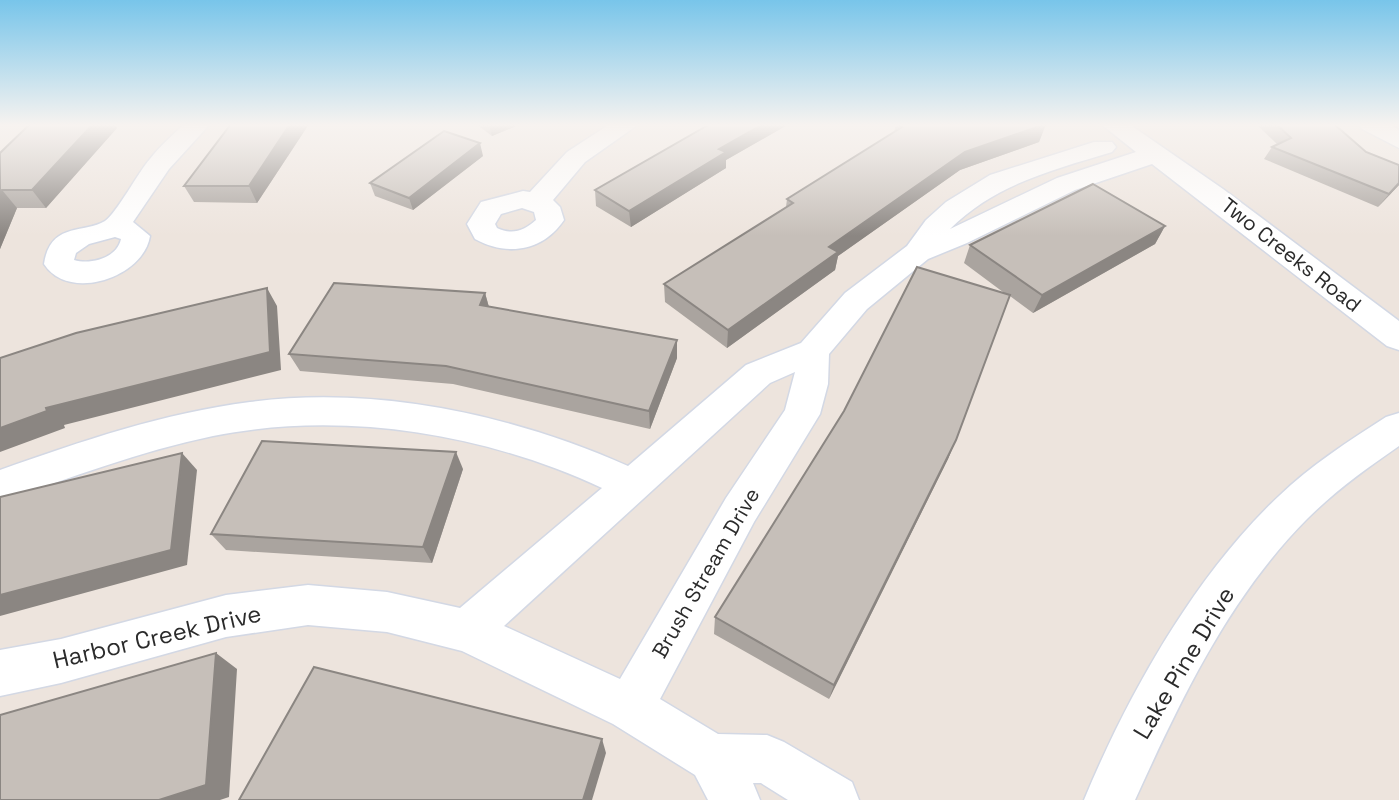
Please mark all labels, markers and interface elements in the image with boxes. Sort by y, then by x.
street label: Two Creeks Road [1216,191,1367,318]
street label: Brush Stream Drive [646,483,765,663]
street label: Lake Pine Drive [1126,581,1241,745]
street label: Harbor Creek Drive [50,597,264,676]

